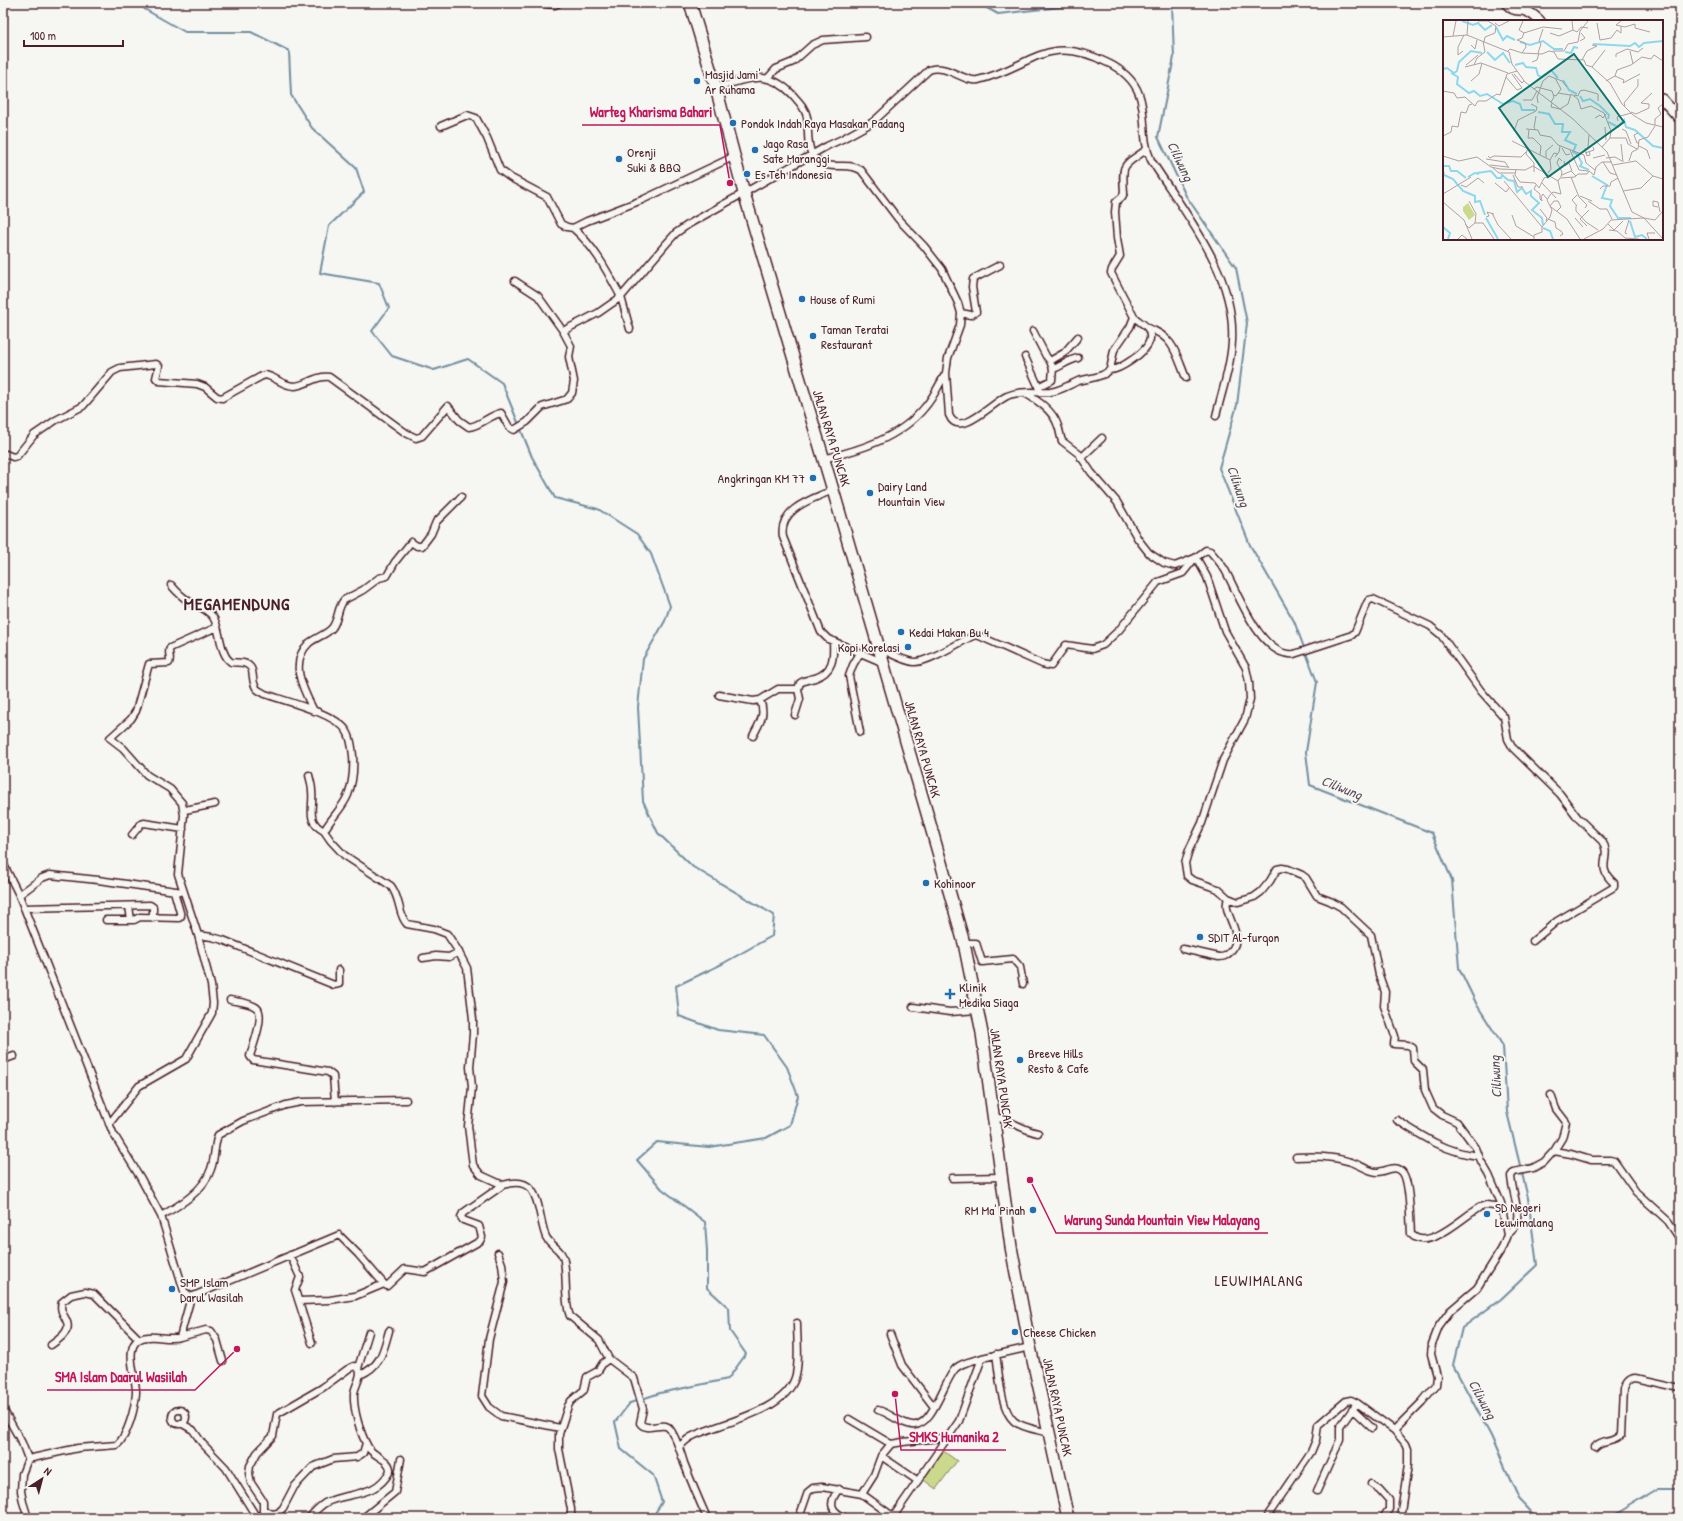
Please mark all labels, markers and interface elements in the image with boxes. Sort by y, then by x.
inset map [1443,20,1663,240]
scale bar [24,22,123,48]
text: 100 m [30,27,56,44]
place label: Masjid Jami' Ar Ruhama [705,65,761,98]
marker: Masjid Jami' Ar Ruhama [692,76,702,86]
callout: Warteg Kharisma Bahari [582,99,720,125]
text: Warteg Kharisma Bahari [590,102,712,123]
place label: Pondok Indah Raya Masakan Padang [741,114,905,132]
marker: Pondok Indah Raya Masakan Padang [728,118,738,128]
place label: Jago Rasa Sate Maranggi [763,134,830,167]
water label: Ciliwung [1163,138,1199,185]
place label: Orenji Suki & BBQ [627,143,681,176]
marker: Jago Rasa Sate Maranggi [750,145,760,155]
marker: Orenji Suki & BBQ [614,154,624,164]
place label: Es Teh Indonesia [755,165,832,183]
marker: Es Teh Indonesia [742,169,752,179]
place label: House of Rumi [810,290,875,308]
marker: House of Rumi [797,294,807,304]
place label: Taman Teratai Restaurant [821,320,889,353]
marker: Taman Teratai Restaurant [808,331,818,341]
street label: JALAN RAYA PUNCAK [809,387,855,489]
water label: Ciliwung [1222,463,1255,510]
place label: Angkringan KM 77 [718,469,805,487]
marker: Angkringan KM 77 [808,473,818,483]
place label: Dairy Land Mountain View [878,477,945,510]
marker: Dairy Land Mountain View [865,488,875,498]
district label: MEGAMENDUNG [184,592,290,615]
place label: Kedai Makan Bu 4 [909,623,989,641]
marker: Kedai Makan Bu 4 [896,627,906,637]
place label: Kopi Korelasi [838,638,900,656]
marker: Kopi Korelasi [903,642,913,652]
street label: JALAN RAYA PUNCAK [901,698,946,800]
water label: Ciliwung [1318,770,1366,805]
place label: Kohinoor [934,874,976,892]
marker: Kohinoor [921,878,931,888]
place label: SDIT Al-furqon [1208,928,1279,946]
marker: SDIT Al-furqon [1195,932,1205,942]
place label: Klinik Medika Siaga [959,978,1018,1011]
marker: Klinik Medika Siaga [944,988,956,1000]
street label: JALAN RAYA PUNCAK [986,1027,1018,1129]
place label: Breeve Hills Resto & Cafe [1028,1044,1089,1077]
marker: Breeve Hills Resto & Cafe [1015,1055,1025,1065]
water label: Ciliwung [1484,1055,1507,1099]
place label: SD Negeri Leuwimalang [1495,1198,1554,1231]
place label: RM Ma' Pinah [965,1201,1026,1219]
marker: RM Ma' Pinah [1028,1205,1038,1215]
callout: Warung Sunda Mountain View Malayang [1056,1207,1268,1233]
marker: SD Negeri Leuwimalang [1482,1209,1492,1219]
text: Warung Sunda Mountain View Malayang [1064,1210,1260,1231]
district label: LEUWIMALANG [1215,1270,1303,1291]
place label: SMP Islam Darul Wasilah [180,1273,243,1306]
marker: SMP Islam Darul Wasilah [167,1284,177,1294]
place label: Cheese Chicken [1023,1323,1096,1341]
marker: Cheese Chicken [1010,1327,1020,1337]
street label: JALAN RAYA PUNCAK [1039,1356,1077,1458]
callout: SMA Islam Daarul Wasiilah [47,1364,195,1390]
text: SMA Islam Daarul Wasiilah [55,1367,187,1386]
water label: Ciliwung [1464,1376,1502,1423]
callout: SMKS Humanika 2 [901,1424,1006,1450]
text: SMKS Humanika 2 [909,1427,999,1446]
north arrow [22,1459,62,1499]
text: N [41,1464,54,1478]

